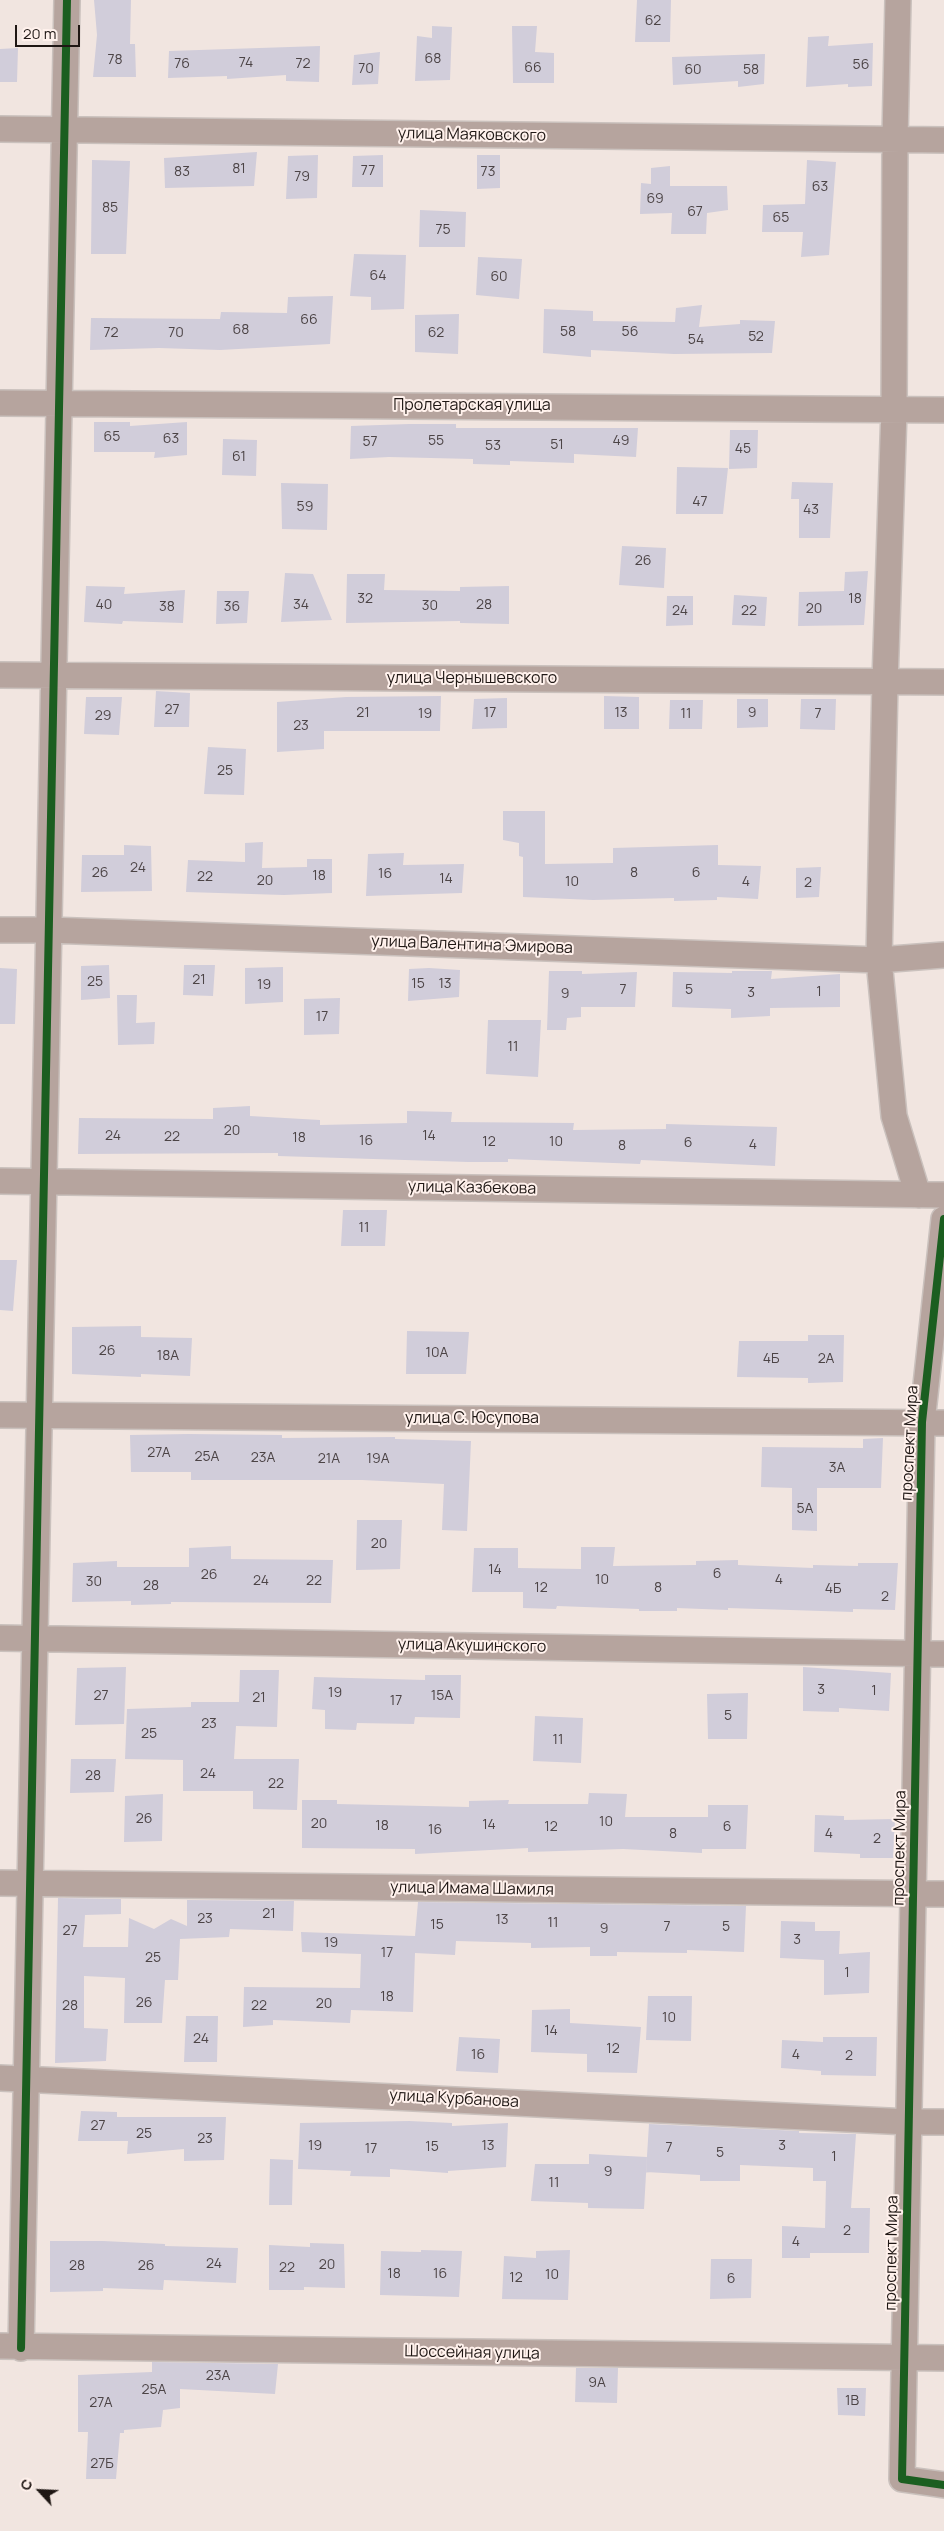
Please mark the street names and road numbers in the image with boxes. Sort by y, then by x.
street label: улица Маяковского [398,124,546,146]
street label: Пролетарская улица [393,396,551,416]
street label: улица Чернышевского [387,669,557,689]
street label: улица Валентина Эмирова [371,932,573,958]
street label: улица Казбекова [408,1177,536,1199]
street label: проспект Мира [897,1385,923,1501]
street label: улица С. Юсупова [405,1409,539,1429]
street label: улица Акушинского [398,1635,546,1657]
street label: проспект Мира [889,1790,911,1906]
street label: улица Имама Шамиля [390,1878,554,1900]
street label: улица Курбанова [389,2086,519,2112]
street label: проспект Мира [881,2195,903,2311]
street label: Шоссейная улица [404,2342,540,2364]

